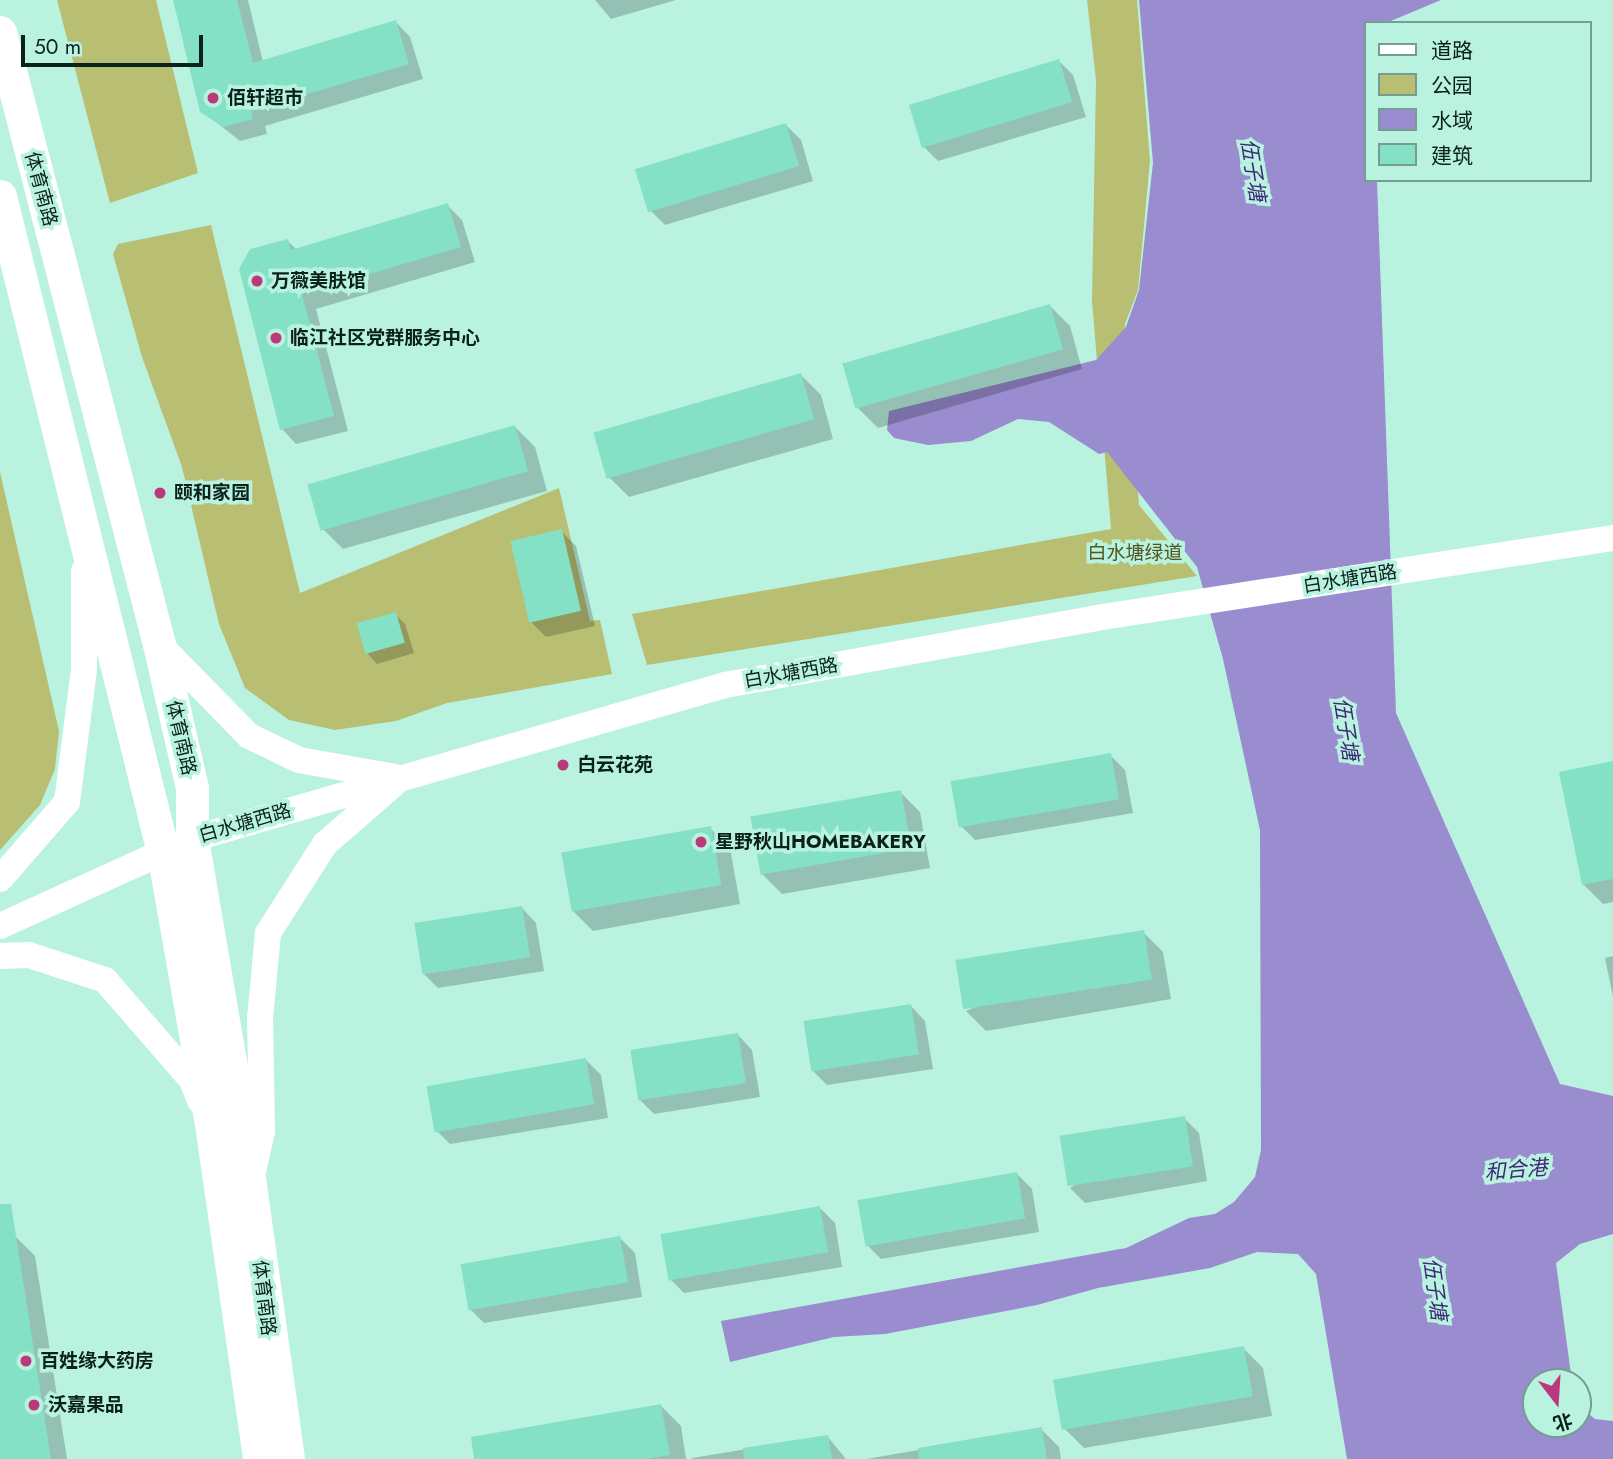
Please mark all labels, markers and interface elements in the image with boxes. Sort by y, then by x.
scale bar [24,21,206,65]
legend [1364,21,1592,182]
text: 50 m [34,32,81,62]
text: 道路 [1431,36,1473,66]
text: 公园 [1431,71,1473,101]
place label: 佰轩超市 [227,87,303,109]
marker: 佰轩超市 [205,90,221,106]
text: 水域 [1431,106,1473,136]
water label: 伍子塘 [1236,137,1270,203]
text: 建筑 [1431,141,1473,171]
street label: 体育南路 [20,149,62,229]
place label: 万薇美肤馆 [271,270,366,292]
marker: 万薇美肤馆 [249,273,265,289]
place label: 临江社区党群服务中心 [290,327,480,349]
marker: 临江社区党群服务中心 [268,330,284,346]
place label: 颐和家园 [174,482,250,504]
marker: 颐和家园 [152,485,168,501]
park label: 白水塘绿道 [1088,542,1182,564]
street label: 白水塘西路 [1301,560,1399,598]
street label: 白水塘西路 [742,654,840,692]
water label: 伍子塘 [1329,696,1363,762]
street label: 体育南路 [161,698,201,778]
place label: 白云花苑 [577,754,653,776]
marker: 白云花苑 [555,757,571,773]
street label: 白水塘西路 [196,799,294,847]
place label: 星野秋山HOMEBAKERY [715,831,926,853]
marker: 星野秋山HOMEBAKERY [693,834,709,850]
water label: 和合港 [1484,1155,1548,1185]
water label: 伍子塘 [1418,1256,1452,1322]
street label: 体育南路 [248,1259,280,1337]
place label: 百姓缘大药房 [40,1350,154,1372]
marker: 百姓缘大药房 [18,1353,34,1369]
north arrow [1522,1368,1592,1438]
place label: 沃嘉果品 [48,1394,124,1416]
marker: 沃嘉果品 [26,1397,42,1413]
text: 北 [1550,1406,1576,1437]

